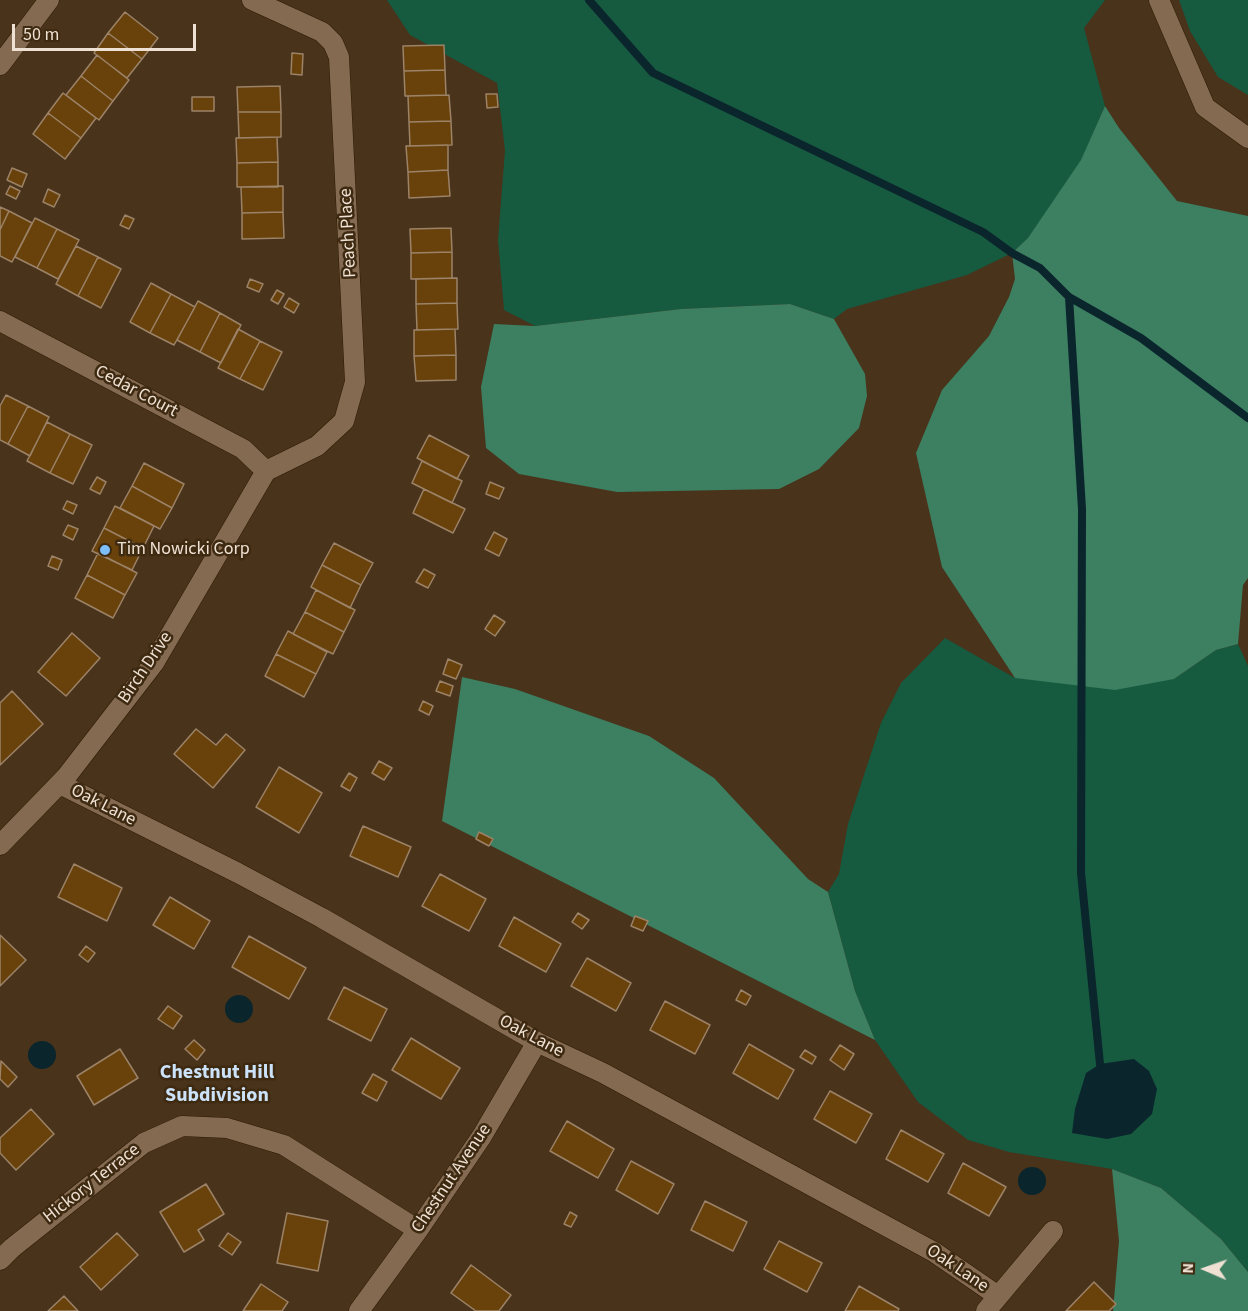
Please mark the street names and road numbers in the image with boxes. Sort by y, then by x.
street label: Peach Place [336,188,362,278]
street label: Cedar Court [91,361,181,423]
street label: Birch Drive [114,628,178,708]
street label: Oak Lane [67,780,139,832]
street label: Oak Lane [495,1011,567,1063]
street label: Chestnut Avenue [408,1120,496,1238]
street label: Hickory Terrace [39,1140,145,1228]
street label: Oak Lane [922,1240,992,1298]

